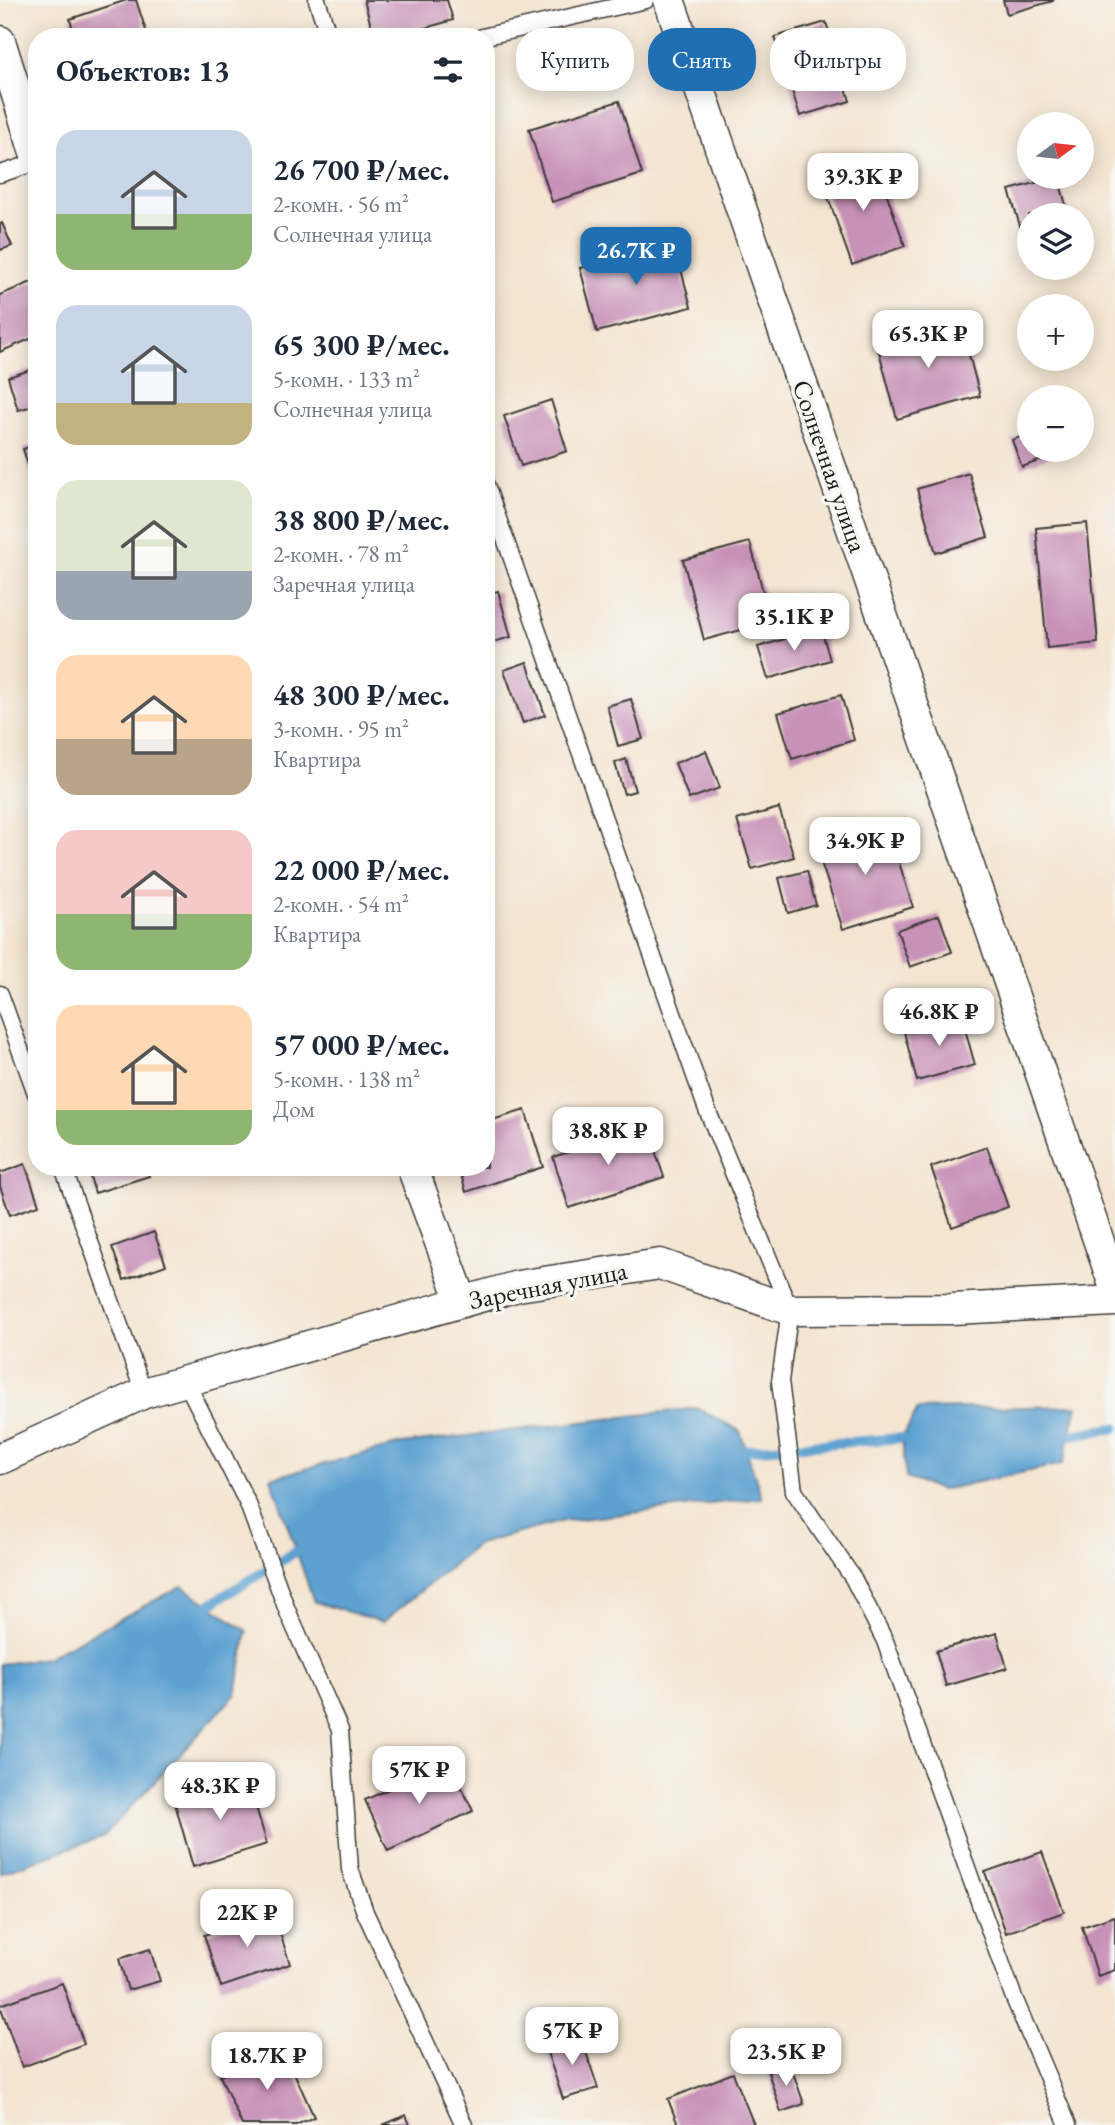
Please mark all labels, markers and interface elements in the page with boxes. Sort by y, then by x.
chip: Купить [516,28,634,91]
chip: Снять [648,28,756,91]
chip: Фильтры [770,28,906,91]
text: Объектов: 13 [56,51,230,90]
icon: filters [429,51,467,89]
north arrow [1017,112,1094,189]
map controls [1017,112,1094,462]
text: 26 700 ₽/мес. [273,150,450,189]
pin: 39.3K ₽ [798,154,928,213]
icon: home [112,158,196,242]
text: 39.3K ₽ [823,161,903,191]
text: 2-комн. · 56 m² [273,189,409,219]
button: layers [1017,203,1094,280]
text: Солнечная улица [273,219,432,249]
pin: 26.7K ₽ [571,228,701,287]
text: 26.7K ₽ [596,235,676,265]
button: + [1017,294,1094,371]
pin: 65.3K ₽ [863,310,993,370]
text: 65.3K ₽ [888,318,968,348]
text: 65 300 ₽/мес. [273,325,450,364]
icon: home [112,333,196,417]
text: 5-комн. · 133 m² [273,364,420,394]
street label: Солнечная улица [785,375,876,557]
button: − [1017,385,1094,462]
text: Солнечная улица [273,394,432,424]
text: 38 800 ₽/мес. [273,500,450,539]
icon: home [112,508,196,592]
text: 2-комн. · 78 m² [273,539,409,569]
text: Заречная улица [273,569,415,599]
pin: 35.1K ₽ [729,594,859,653]
text: 35.1K ₽ [754,601,834,631]
text: 48 300 ₽/мес. [273,675,450,714]
icon: home [112,683,196,767]
text: 3-комн. · 95 m² [273,714,409,744]
text: Квартира [273,744,361,774]
pin: 34.9K ₽ [800,818,930,877]
text: 34.9K ₽ [825,825,905,855]
text: 22 000 ₽/мес. [273,850,450,889]
icon: home [112,858,196,942]
text: 2-комн. · 54 m² [273,889,409,919]
text: Квартира [273,919,361,949]
pin: 46.8K ₽ [874,988,1004,1048]
text: 46.8K ₽ [899,996,979,1026]
text: 57 000 ₽/мес. [273,1025,450,1064]
icon: home [112,1033,196,1117]
text: 5-комн. · 138 m² [273,1064,420,1094]
text: Дом [273,1094,315,1124]
pin: 38.8K ₽ [543,1108,673,1167]
text: 38.8K ₽ [568,1115,648,1145]
street label: Заречная улица [466,1253,631,1317]
pin: 57K ₽ [370,1746,468,1806]
text: 57K ₽ [388,1754,450,1784]
pin: 48.3K ₽ [155,1762,285,1822]
text: 48.3K ₽ [180,1770,260,1800]
pin: 22K ₽ [198,1890,296,1949]
text: 22K ₽ [216,1897,278,1927]
pin: 57K ₽ [523,2008,621,2067]
text: 57K ₽ [541,2015,603,2045]
pin: 23.5K ₽ [721,2028,851,2088]
pin: 18.7K ₽ [202,2032,332,2092]
text: 23.5K ₽ [746,2036,826,2066]
text: 18.7K ₽ [227,2040,307,2070]

